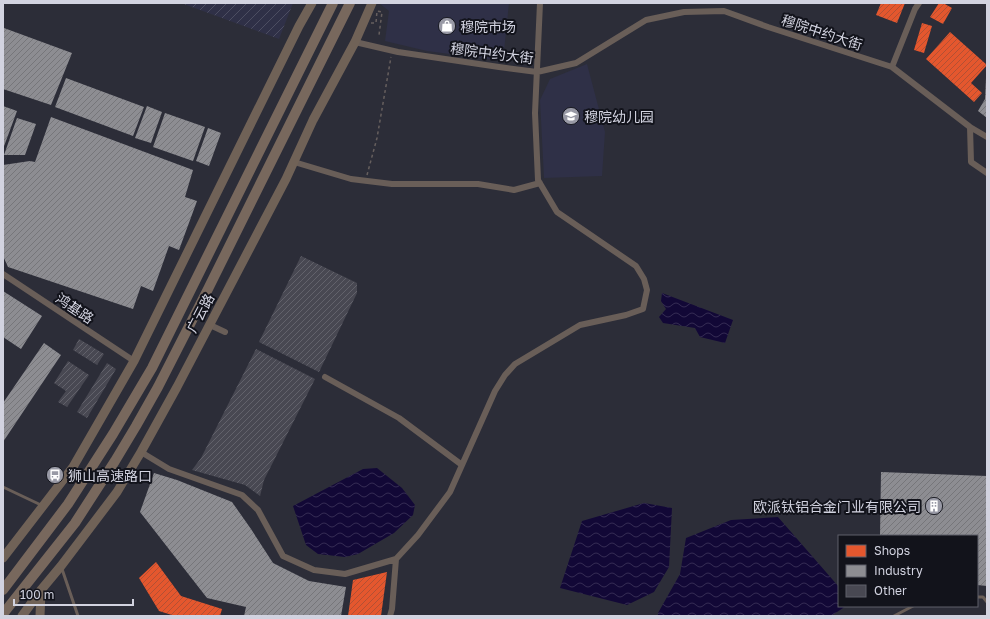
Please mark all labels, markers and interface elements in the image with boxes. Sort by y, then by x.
street label: 穆院中约大街 [779,11,865,53]
shop icon: 穆院市场 [437,16,457,36]
place label: 穆院市场 [460,18,516,35]
street label: 穆院中约大街 [449,39,535,67]
school or university icon: 穆院幼儿园 [561,106,581,126]
place label: 穆院幼儿园 [584,108,654,125]
street label: 鸿基路 [53,289,97,327]
street label: 广云路 [183,290,217,336]
bus stop icon: 狮山高速路口 [45,465,65,485]
place label: 狮山高速路口 [68,467,152,484]
building icon: 欧派钛铝合金门业有限公司 [924,496,944,516]
place label: 欧派钛铝合金门业有限公司 [753,498,921,515]
legend [838,535,978,607]
text: Shops [874,543,910,558]
text: Industry [874,563,923,578]
scale bar [14,581,133,607]
text: Other [874,583,907,598]
text: 100 m [20,587,54,602]

